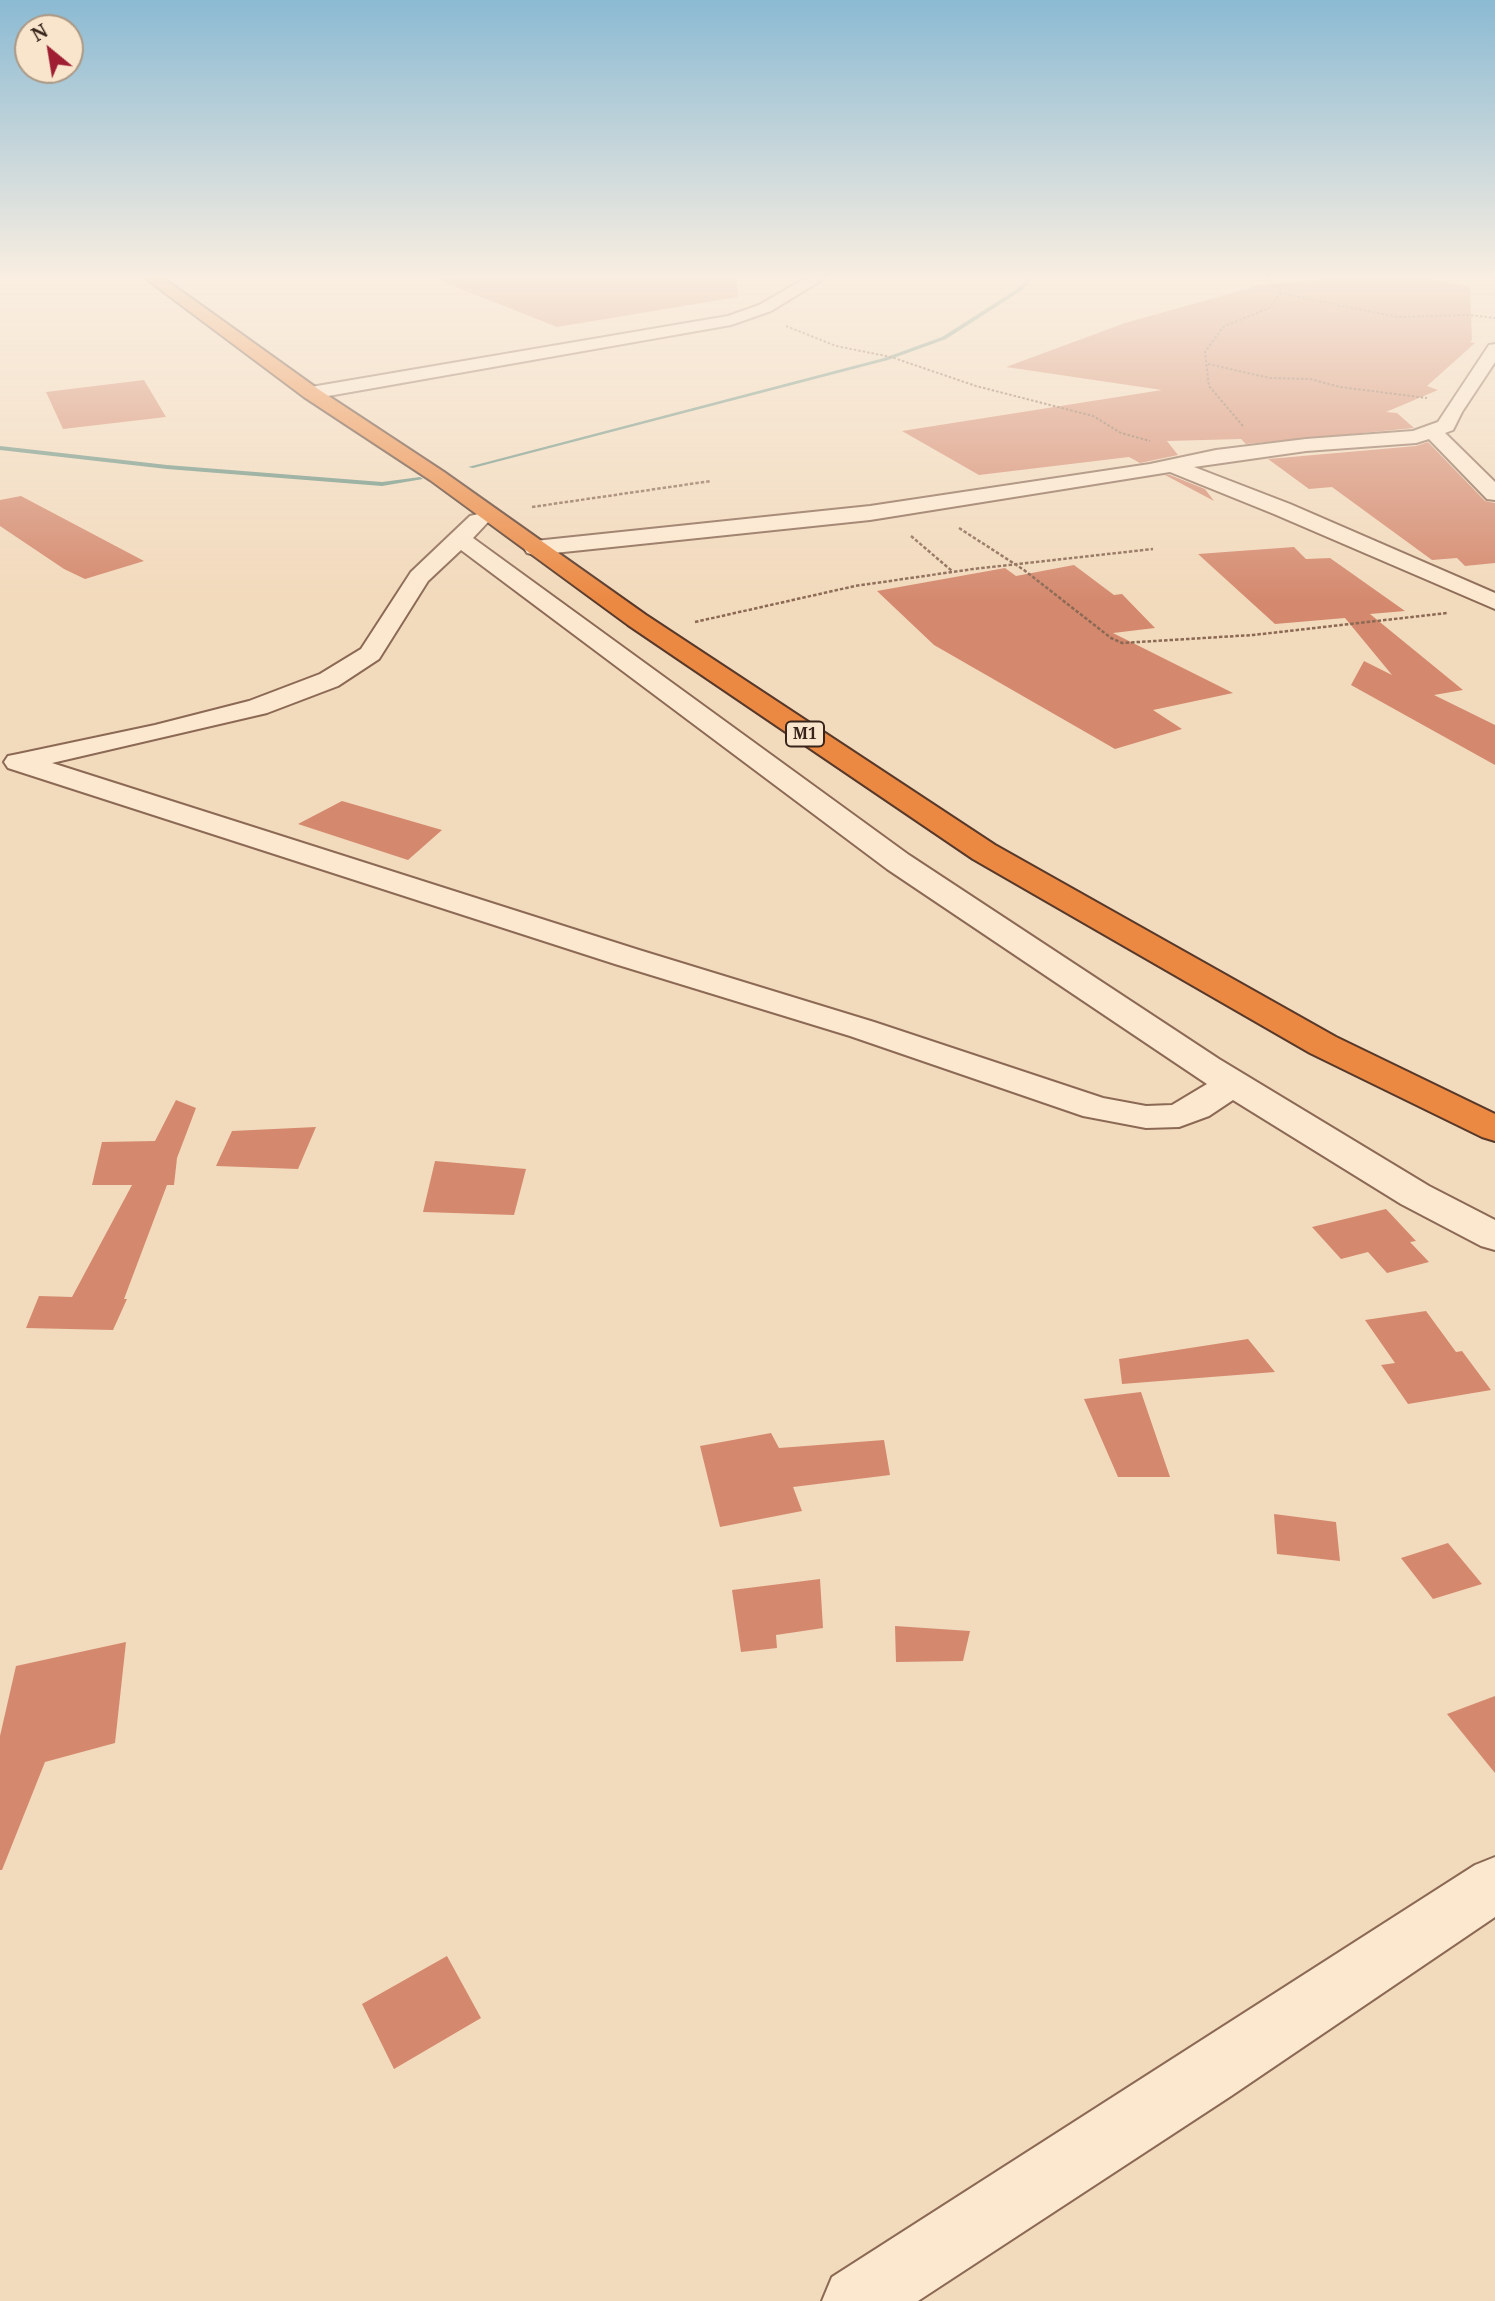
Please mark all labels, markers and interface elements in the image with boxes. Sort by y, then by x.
north arrow [14,14,84,84]
text: N [27,18,52,48]
road number: M1 [786,722,824,747]

